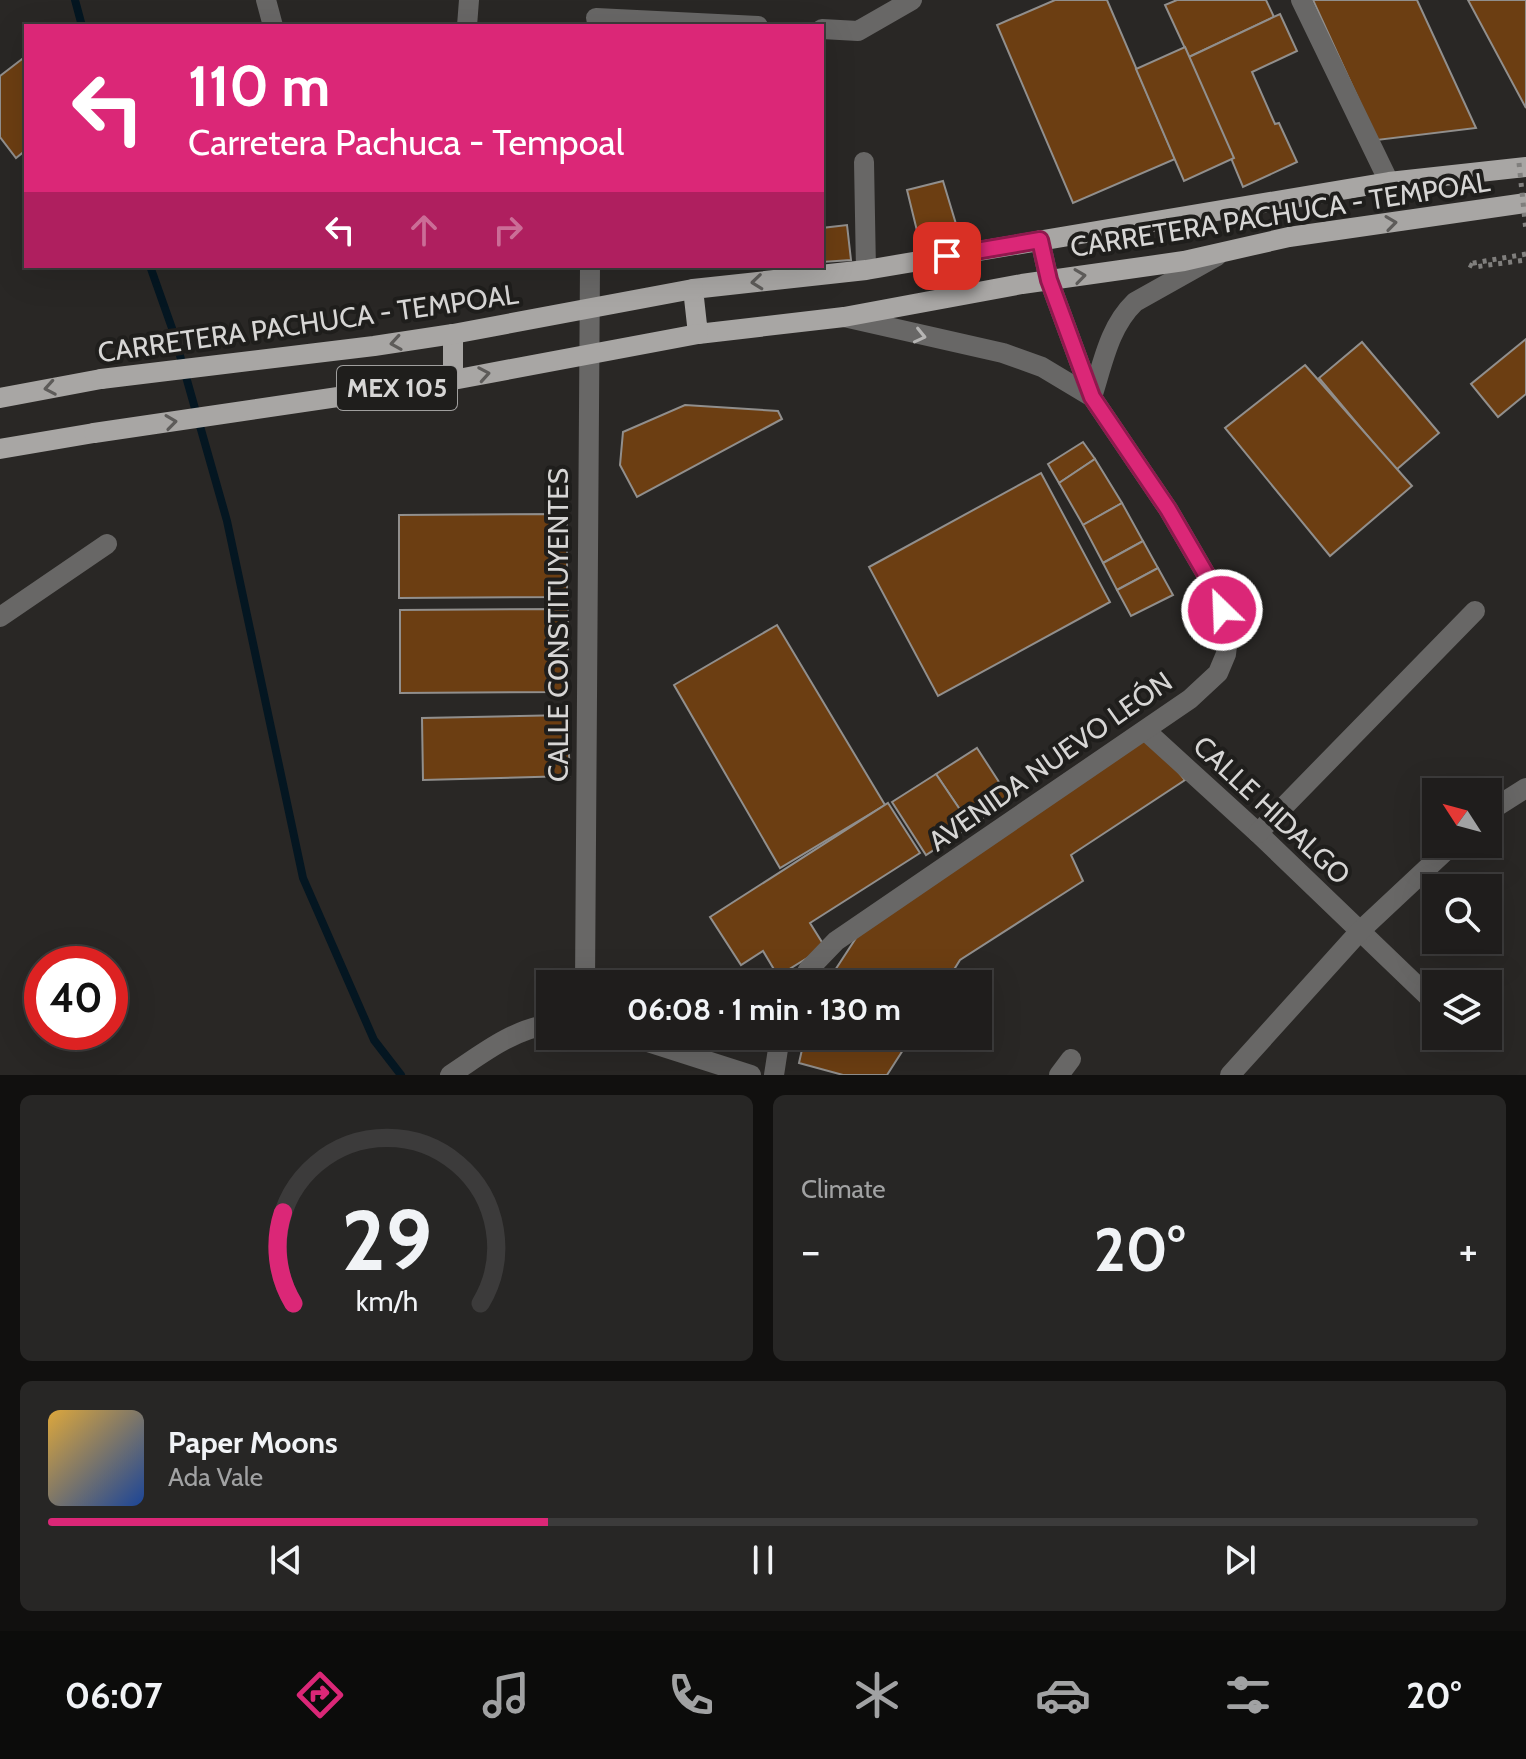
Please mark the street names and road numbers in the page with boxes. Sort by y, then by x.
street label: CARRETERA PACHUCA - TEMPOAL [1068,164,1492,264]
street label: CARRETERA PACHUCA - TEMPOAL [96,277,520,369]
road number: MEX 105 [337,366,457,410]
street label: CALLE CONSTITUYENTES [541,468,575,782]
street label: AVENIDA NUEVO LEÓN [922,664,1178,858]
street label: CALLE HIDALGO [1186,729,1358,891]

